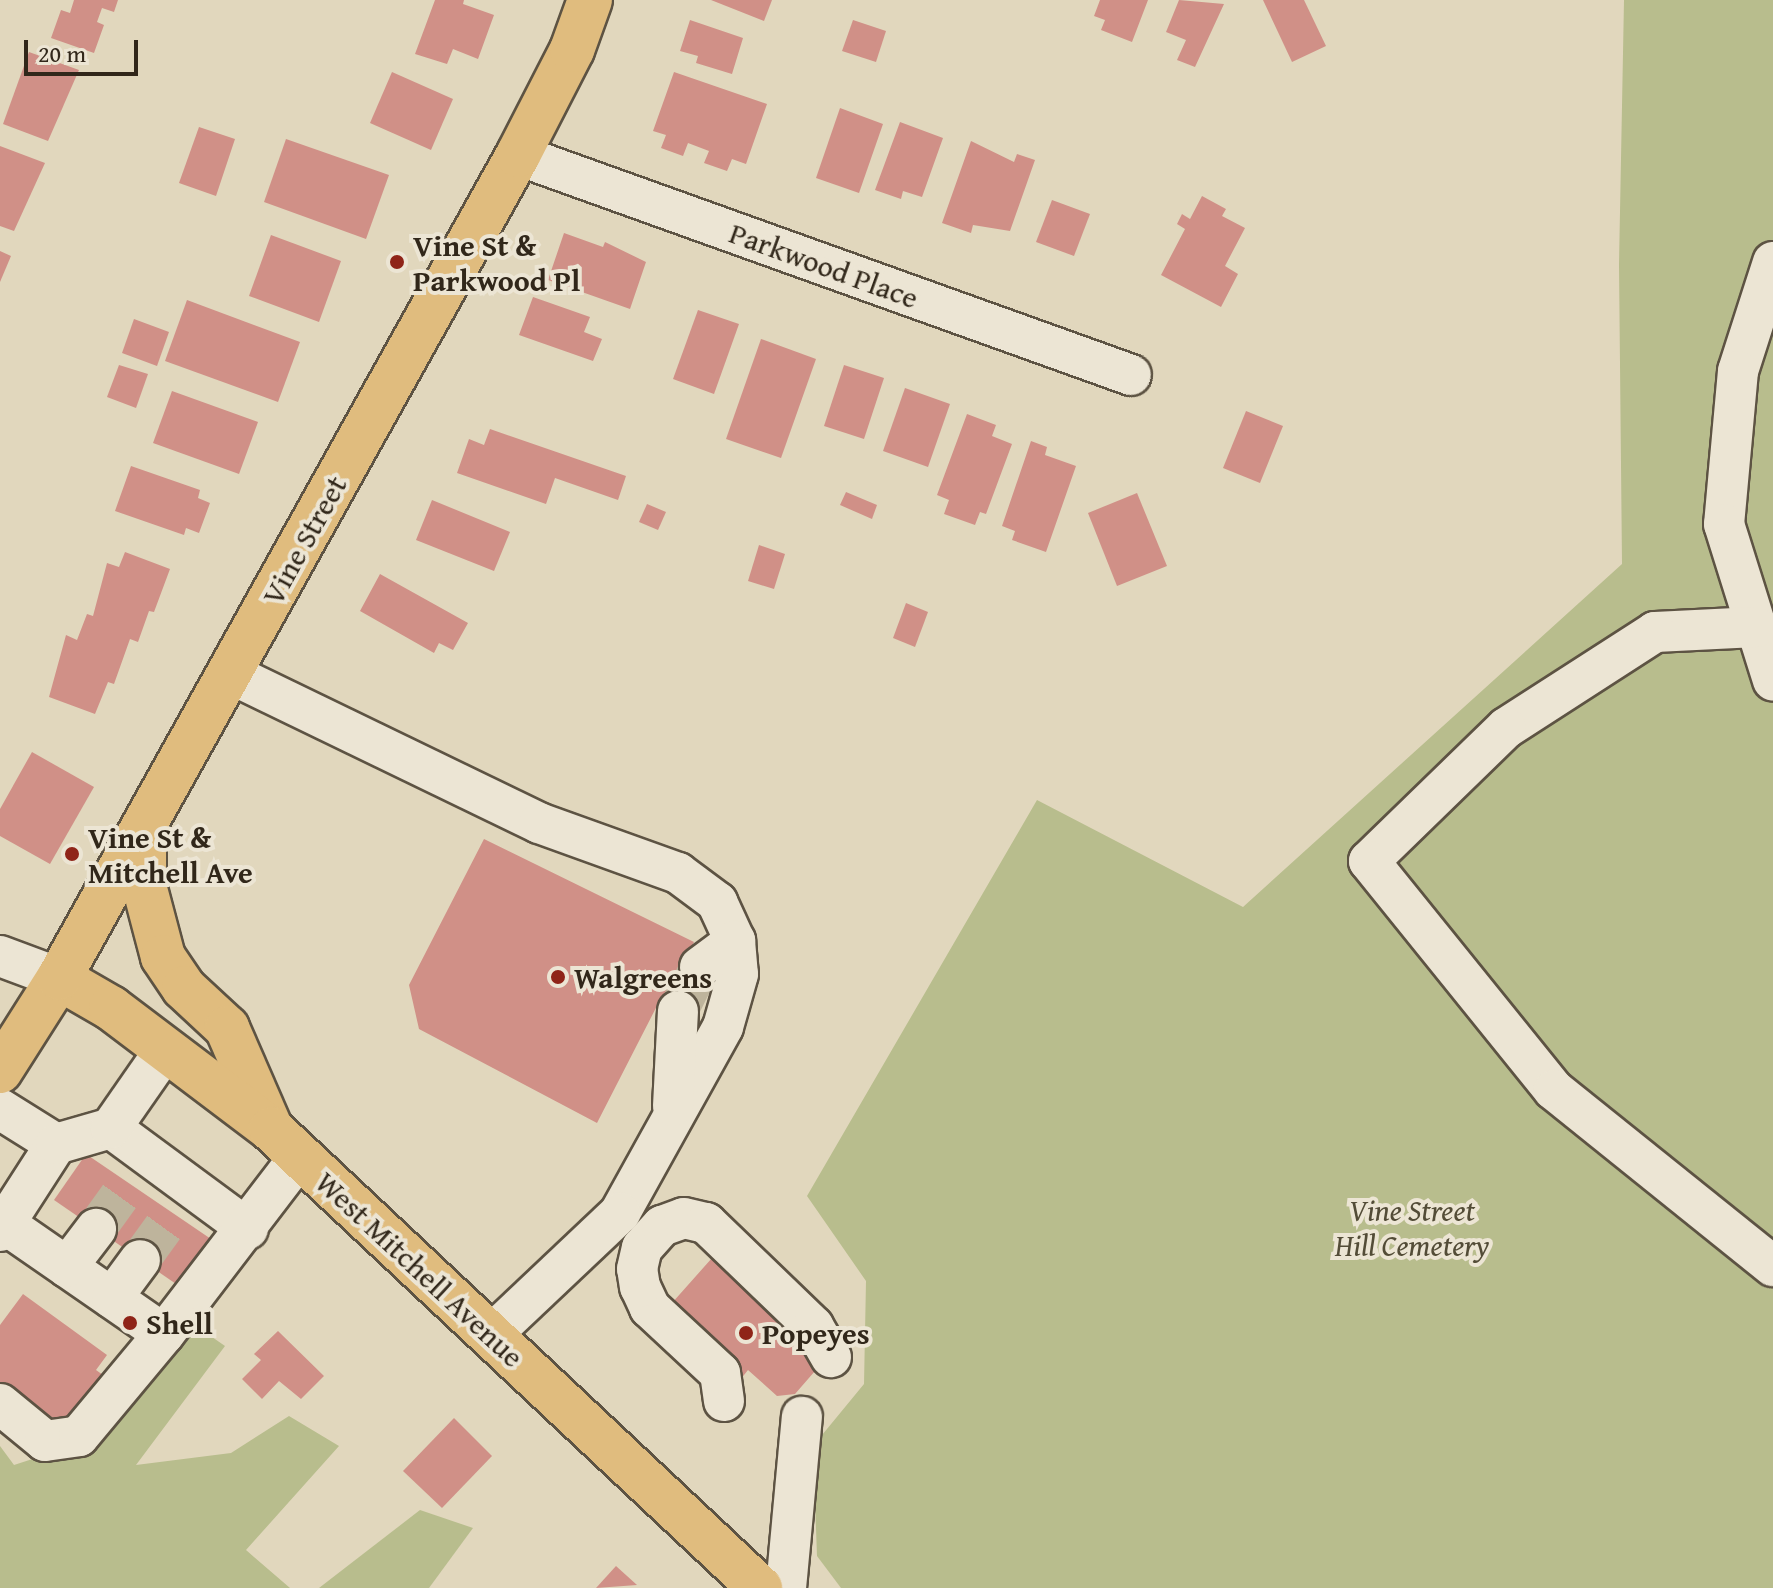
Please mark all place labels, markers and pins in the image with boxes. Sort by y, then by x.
place label: Vine St & Parkwood Pl [413,227,580,298]
marker: Vine St & Parkwood Pl [388,253,406,271]
place label: Vine St & Mitchell Ave [88,819,253,890]
marker: Vine St & Mitchell Ave [63,845,81,863]
place label: Walgreens [574,959,712,995]
marker: Walgreens [549,968,567,986]
place label: Shell [146,1305,213,1341]
marker: Shell [121,1314,139,1332]
place label: Popeyes [762,1315,870,1351]
marker: Popeyes [737,1324,755,1342]

